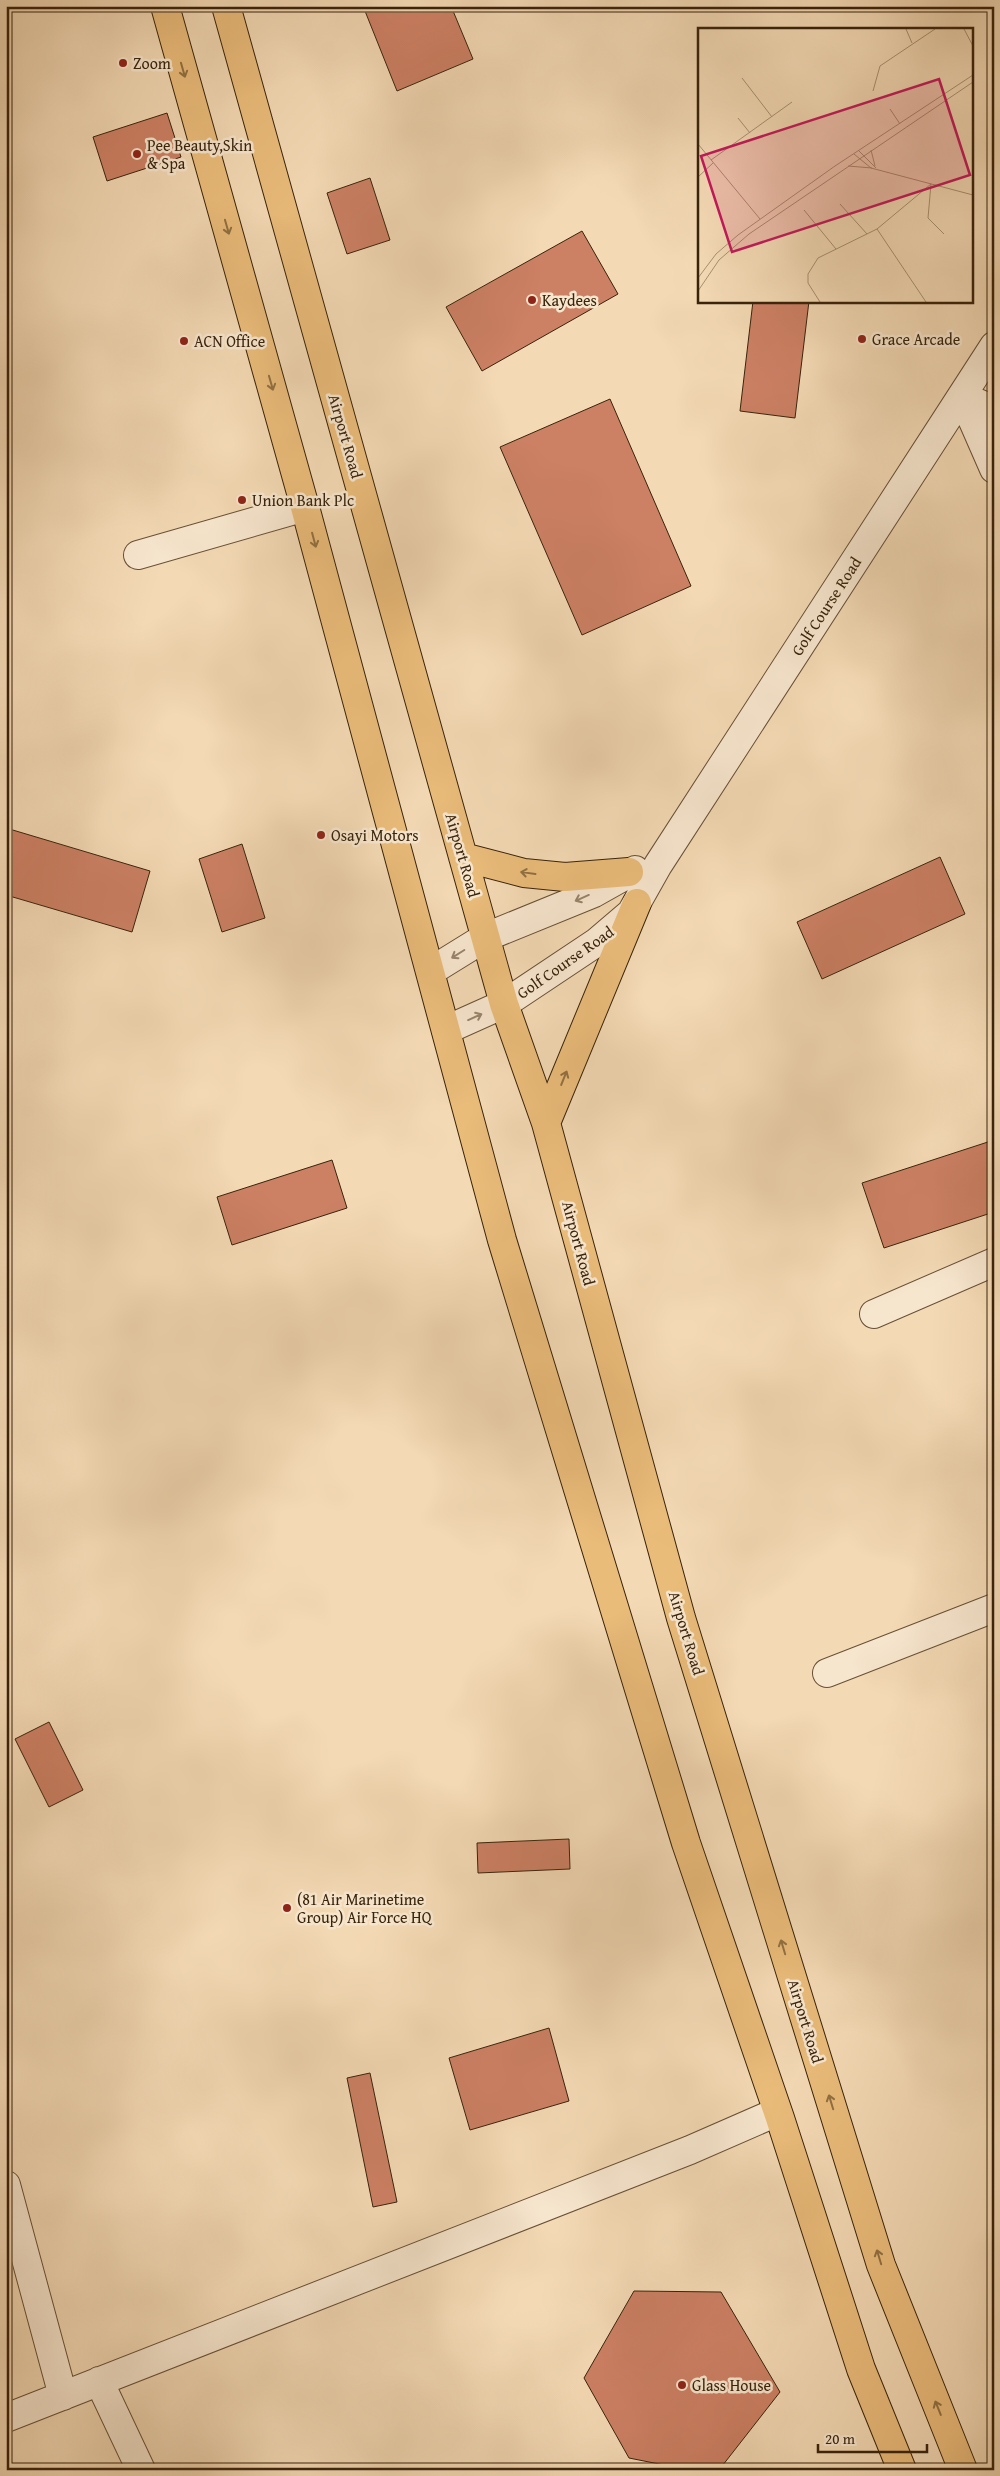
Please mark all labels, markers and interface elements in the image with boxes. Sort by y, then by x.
inset map [698,28,972,302]
place label: Zoom [133,51,171,75]
marker: Zoom [117,57,129,69]
one-way arrow [179,62,189,78]
place label: Pee Beauty,Skin & Spa [147,133,252,175]
marker: Pee Beauty,Skin & Spa [131,148,143,160]
one-way arrow [223,218,232,234]
place label: Kaydees [542,288,597,312]
marker: Kaydees [526,294,538,306]
place label: Grace Arcade [872,327,960,351]
place label: ACN Office [194,329,265,353]
marker: Grace Arcade [856,333,868,345]
marker: ACN Office [178,335,190,347]
one-way arrow [266,375,276,391]
street label: Airport Road [322,391,370,481]
place label: Union Bank Plc [252,488,354,512]
marker: Union Bank Plc [236,494,248,506]
one-way arrow [310,531,319,547]
street label: Golf Course Road [785,551,867,660]
street label: Airport Road [439,810,487,900]
place label: Osayi Motors [331,823,419,847]
marker: Osayi Motors [315,829,327,841]
one-way arrow [521,868,537,878]
one-way arrow [575,893,590,903]
street label: Golf Course Road [512,919,619,1004]
one-way arrow [452,949,466,959]
one-way arrow [467,1012,482,1022]
one-way arrow [560,1071,570,1086]
street label: Airport Road [556,1198,602,1288]
street label: Airport Road [663,1588,711,1678]
place label: (81 Air Marinetime Group) Air Force HQ [297,1887,433,1929]
marker: (81 Air Marinetime Group) Air Force HQ [281,1902,293,1914]
one-way arrow [778,1939,787,1955]
street label: Airport Road [782,1976,830,2066]
one-way arrow [826,2095,835,2110]
one-way arrow [874,2250,883,2266]
place label: Glass House [692,2373,771,2397]
marker: Glass House [676,2379,688,2391]
one-way arrow [933,2401,942,2416]
scale bar [818,2421,926,2453]
text: 20 m [825,2428,856,2449]

